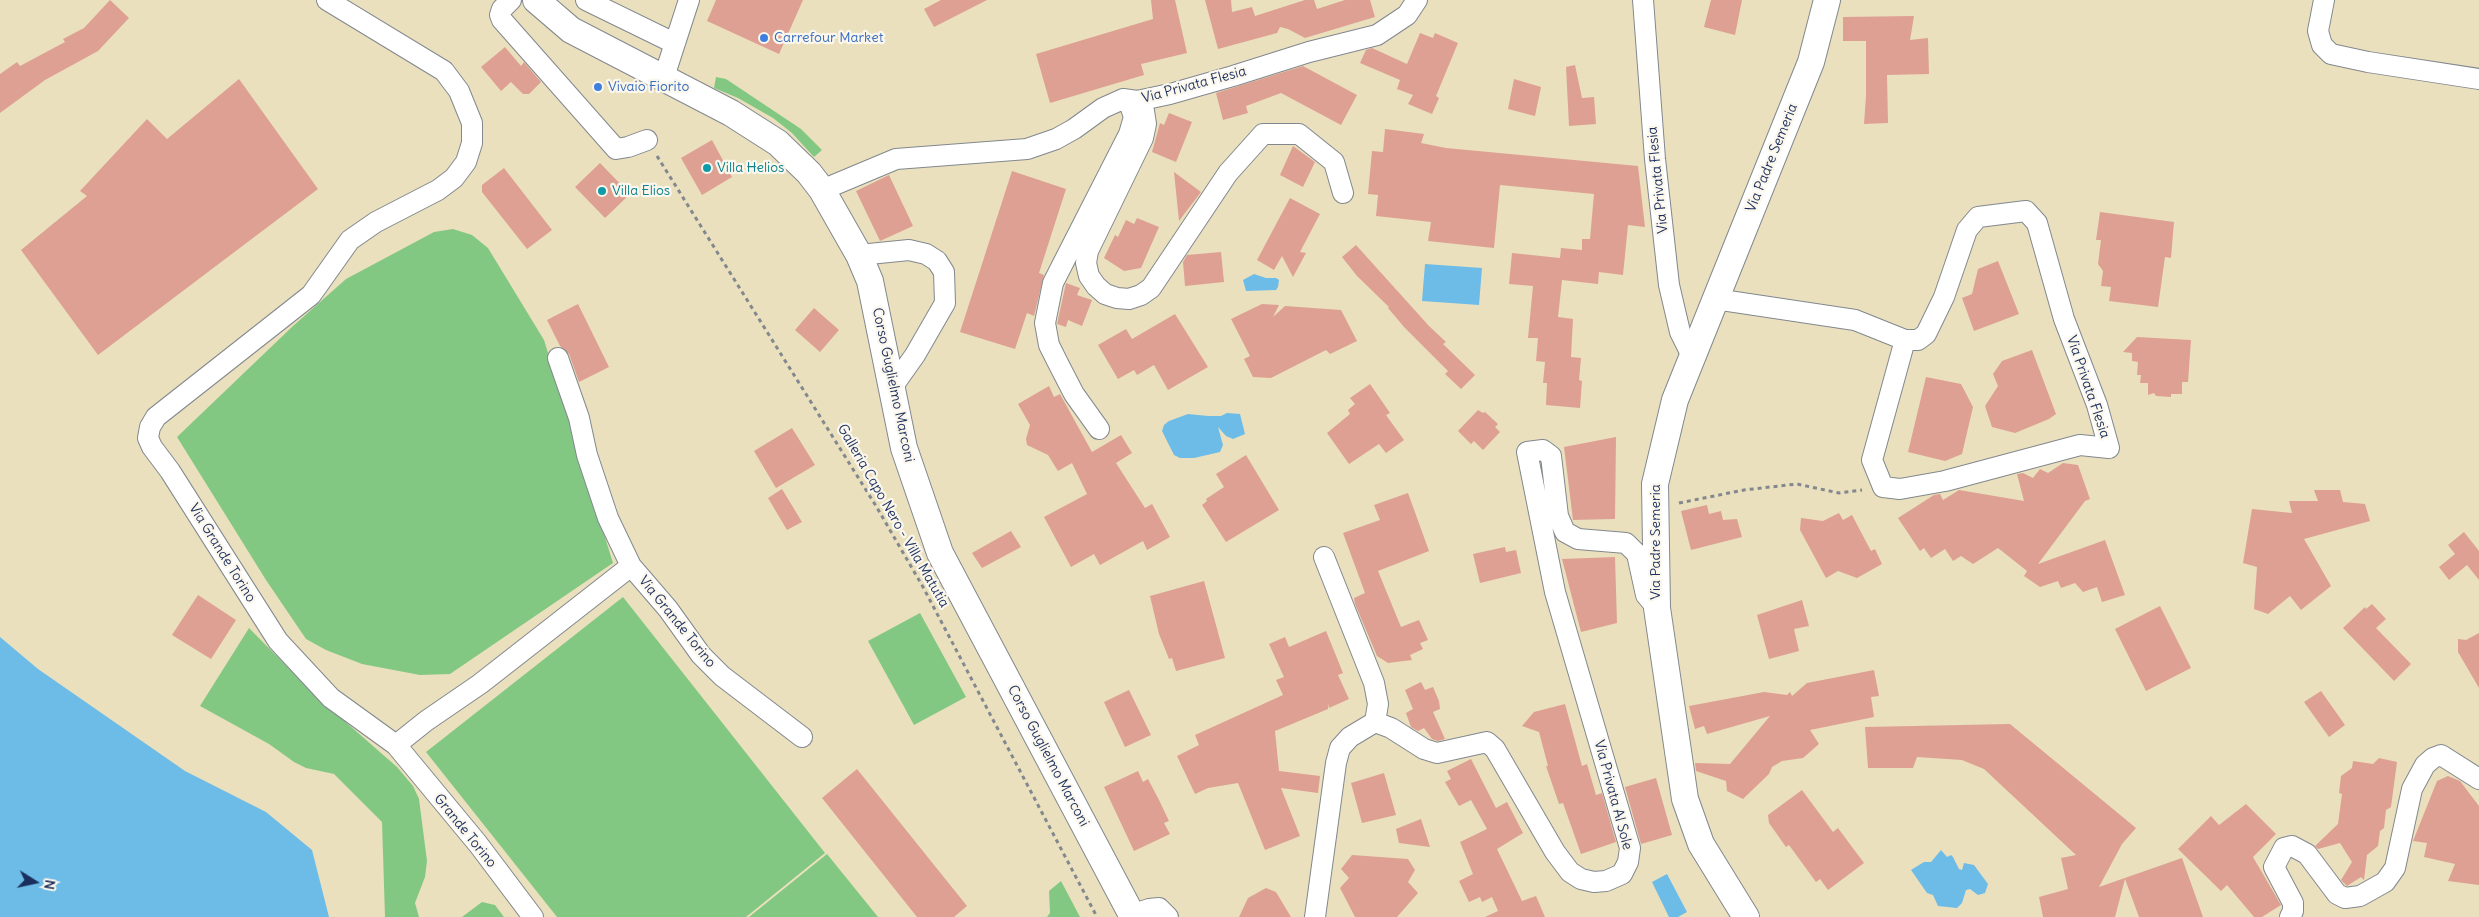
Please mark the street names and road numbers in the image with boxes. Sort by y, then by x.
street label: Via Privata Flesia [1140,63,1248,107]
street label: Via Padre Semeria [1743,101,1801,215]
street label: Via Privata Flesia [1644,126,1672,234]
street label: Corso Guglielmo Marconi [868,306,918,464]
street label: Via Privata Flesia [2063,334,2113,440]
street label: Galleria Capo Nero - Villa Matutia [833,421,953,611]
street label: Via Padre Semeria [1648,484,1664,600]
street label: Via Grande Torino [185,501,259,605]
street label: Via Grande Torino [635,573,719,671]
street label: Corso Guglielmo Marconi [1004,682,1092,830]
street label: Via Privata Al Sole [1590,738,1636,852]
street label: Grande Torino [430,791,500,871]

